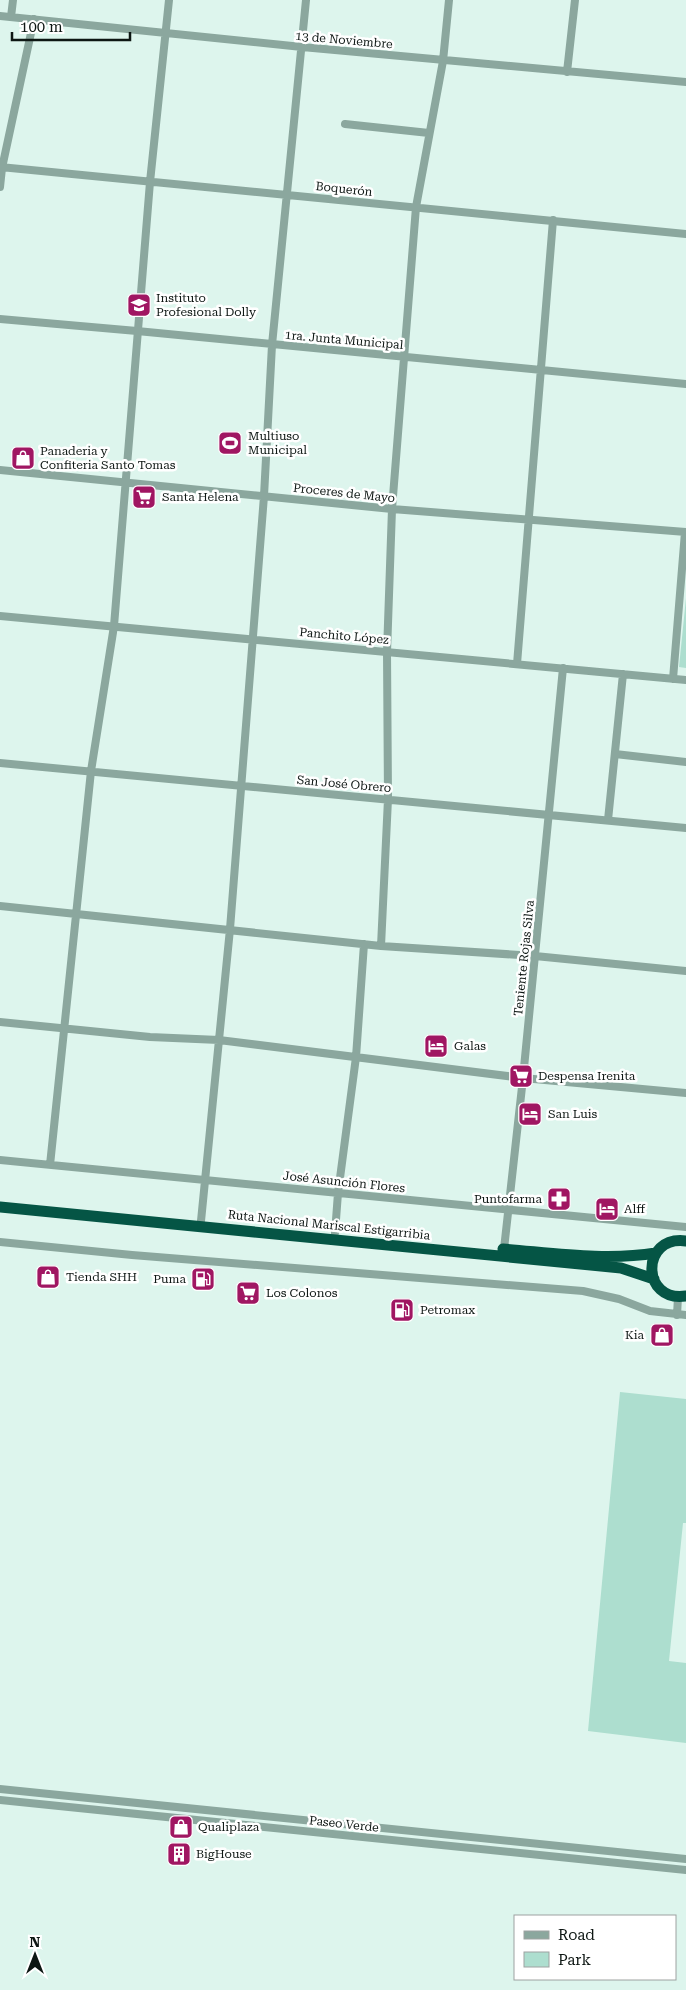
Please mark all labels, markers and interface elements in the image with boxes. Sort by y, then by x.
scale bar [12,10,130,42]
text: 100 m [20,18,63,36]
street label: 13 de Noviembre [295,29,394,51]
street label: Boquerón [315,179,373,199]
place label: Instituto Profesional Dolly [156,291,257,319]
school or university icon: Instituto Profesional Dolly [126,292,152,318]
street label: 1ra. Junta Municipal [284,328,404,352]
place label: Multiuso Municipal [248,429,307,457]
sports icon: Multiuso Municipal [217,430,243,456]
place label: Panaderia y Confiteria Santo Tomas [40,444,176,472]
shop icon: Panaderia y Confiteria Santo Tomas [10,445,36,471]
street label: Proceres de Mayo [292,481,396,505]
supermarket icon: Santa Helena [131,484,157,510]
place label: Santa Helena [162,490,239,504]
street label: Panchito López [299,625,390,647]
street label: San José Obrero [296,773,392,795]
street label: Teniente Rojas Silva [511,899,537,1017]
hotel icon: Galas [423,1033,449,1059]
place label: Galas [454,1039,486,1053]
supermarket icon: Despensa Irenita [508,1063,534,1089]
place label: Despensa Irenita [538,1069,636,1083]
hotel icon: San Luis [517,1101,543,1127]
place label: San Luis [548,1107,598,1121]
street label: José Asunción Flores [282,1169,406,1195]
pharmacy icon: Puntofarma [546,1186,572,1212]
place label: Puntofarma [474,1192,542,1206]
hotel icon: Alff [594,1196,620,1222]
place label: Alff [624,1202,645,1216]
street label: Ruta Nacional Mariscal Estigarribia [227,1207,431,1243]
shop icon: Tienda SHH [35,1264,61,1290]
fuel station icon: Puma [190,1266,216,1292]
place label: Tienda SHH [66,1270,137,1284]
place label: Puma [153,1272,186,1286]
supermarket icon: Los Colonos [235,1280,261,1306]
place label: Los Colonos [266,1286,338,1300]
fuel station icon: Petromax [389,1297,415,1323]
place label: Petromax [420,1303,475,1317]
shop icon: Kia [649,1322,675,1348]
place label: Kia [625,1328,644,1342]
street label: Paseo Verde [308,1813,380,1835]
shop icon: Qualiplaza [168,1814,194,1840]
place label: Qualiplaza [198,1820,260,1834]
building icon: BigHouse [166,1841,192,1867]
place label: BigHouse [196,1847,252,1861]
legend [514,1915,676,1980]
text: Road [558,1926,595,1944]
north arrow [10,1930,60,1980]
text: N [30,1934,41,1950]
text: Park [558,1951,592,1969]

